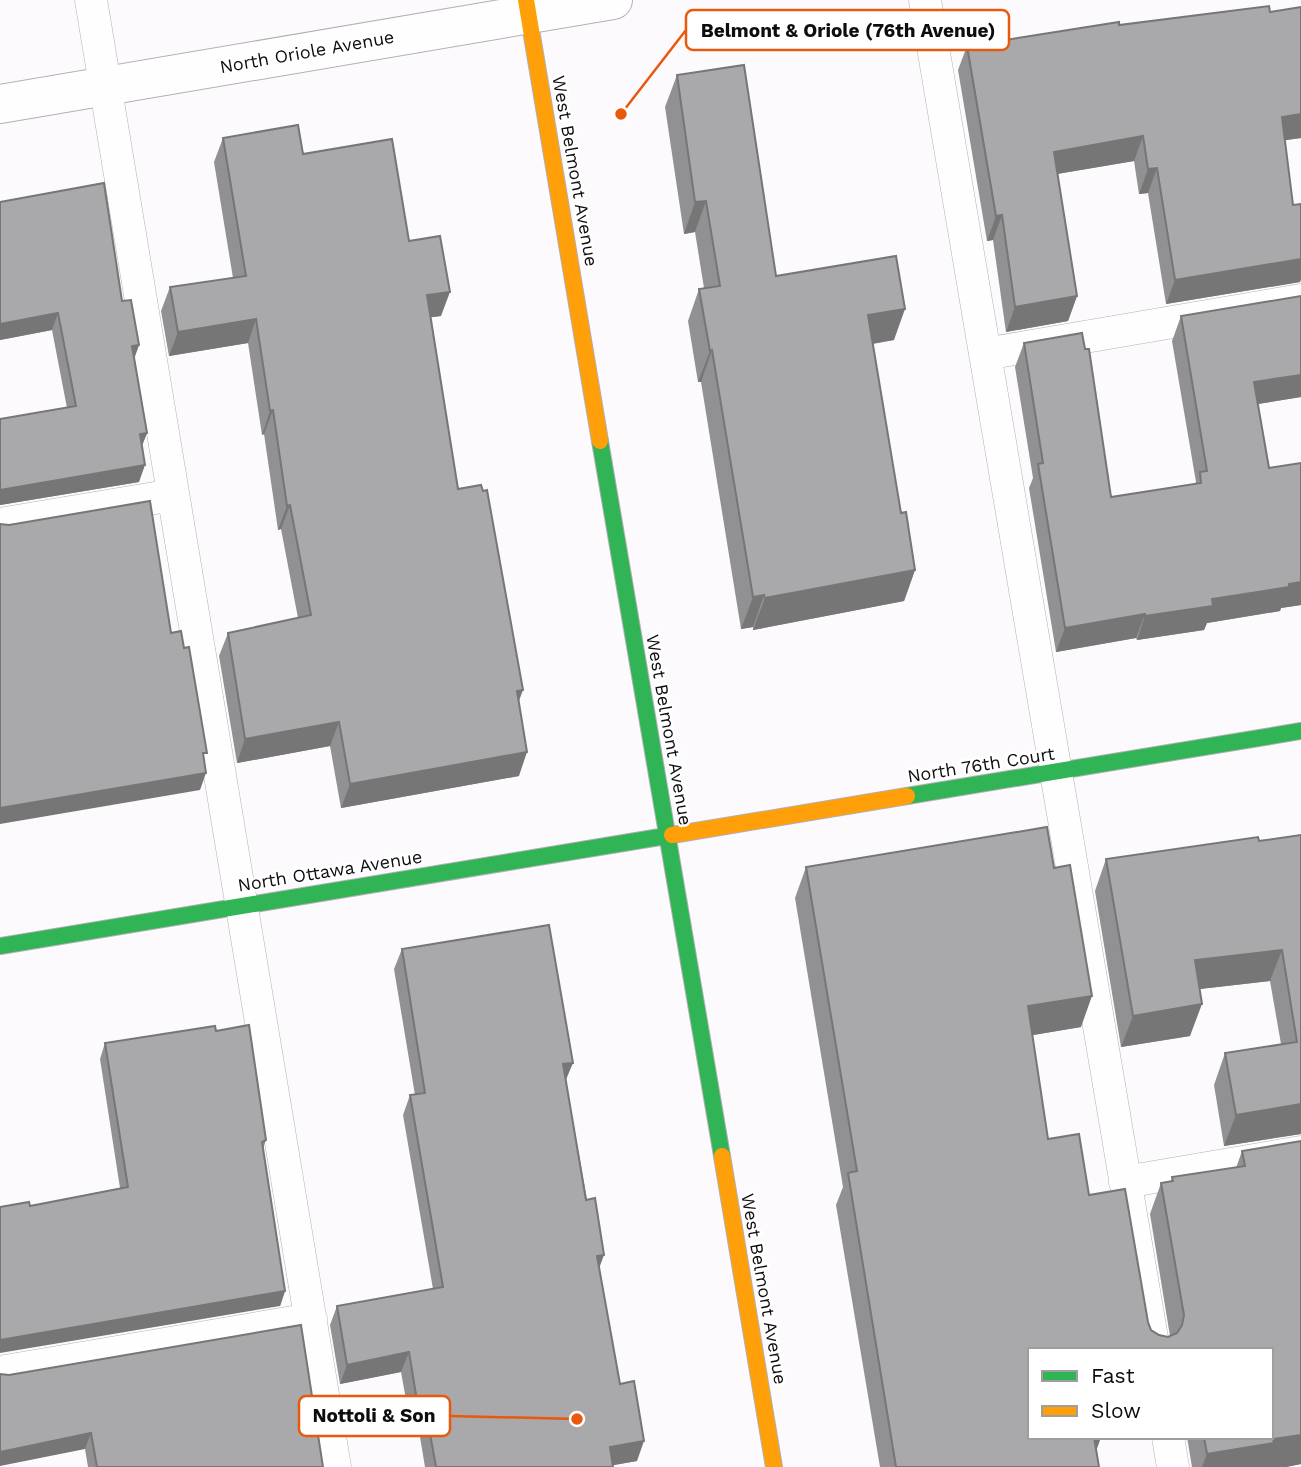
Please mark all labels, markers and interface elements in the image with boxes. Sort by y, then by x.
callout: Belmont & Oriole (76th Avenue) [686,10,1009,50]
text: Belmont & Oriole (76th Avenue) [701,19,995,42]
street label: North Oriole Avenue [218,26,396,77]
street label: West Belmont Avenue [548,74,603,268]
street label: West Belmont Avenue [642,633,697,827]
street label: North 76th Court [906,742,1057,787]
street label: North Ottawa Avenue [236,846,424,895]
street label: West Belmont Avenue [737,1192,792,1386]
legend [1028,1348,1273,1439]
text: Fast [1091,1363,1135,1388]
callout: Nottoli & Son [299,1396,450,1436]
text: Slow [1091,1398,1141,1423]
text: Nottoli & Son [313,1404,435,1427]

